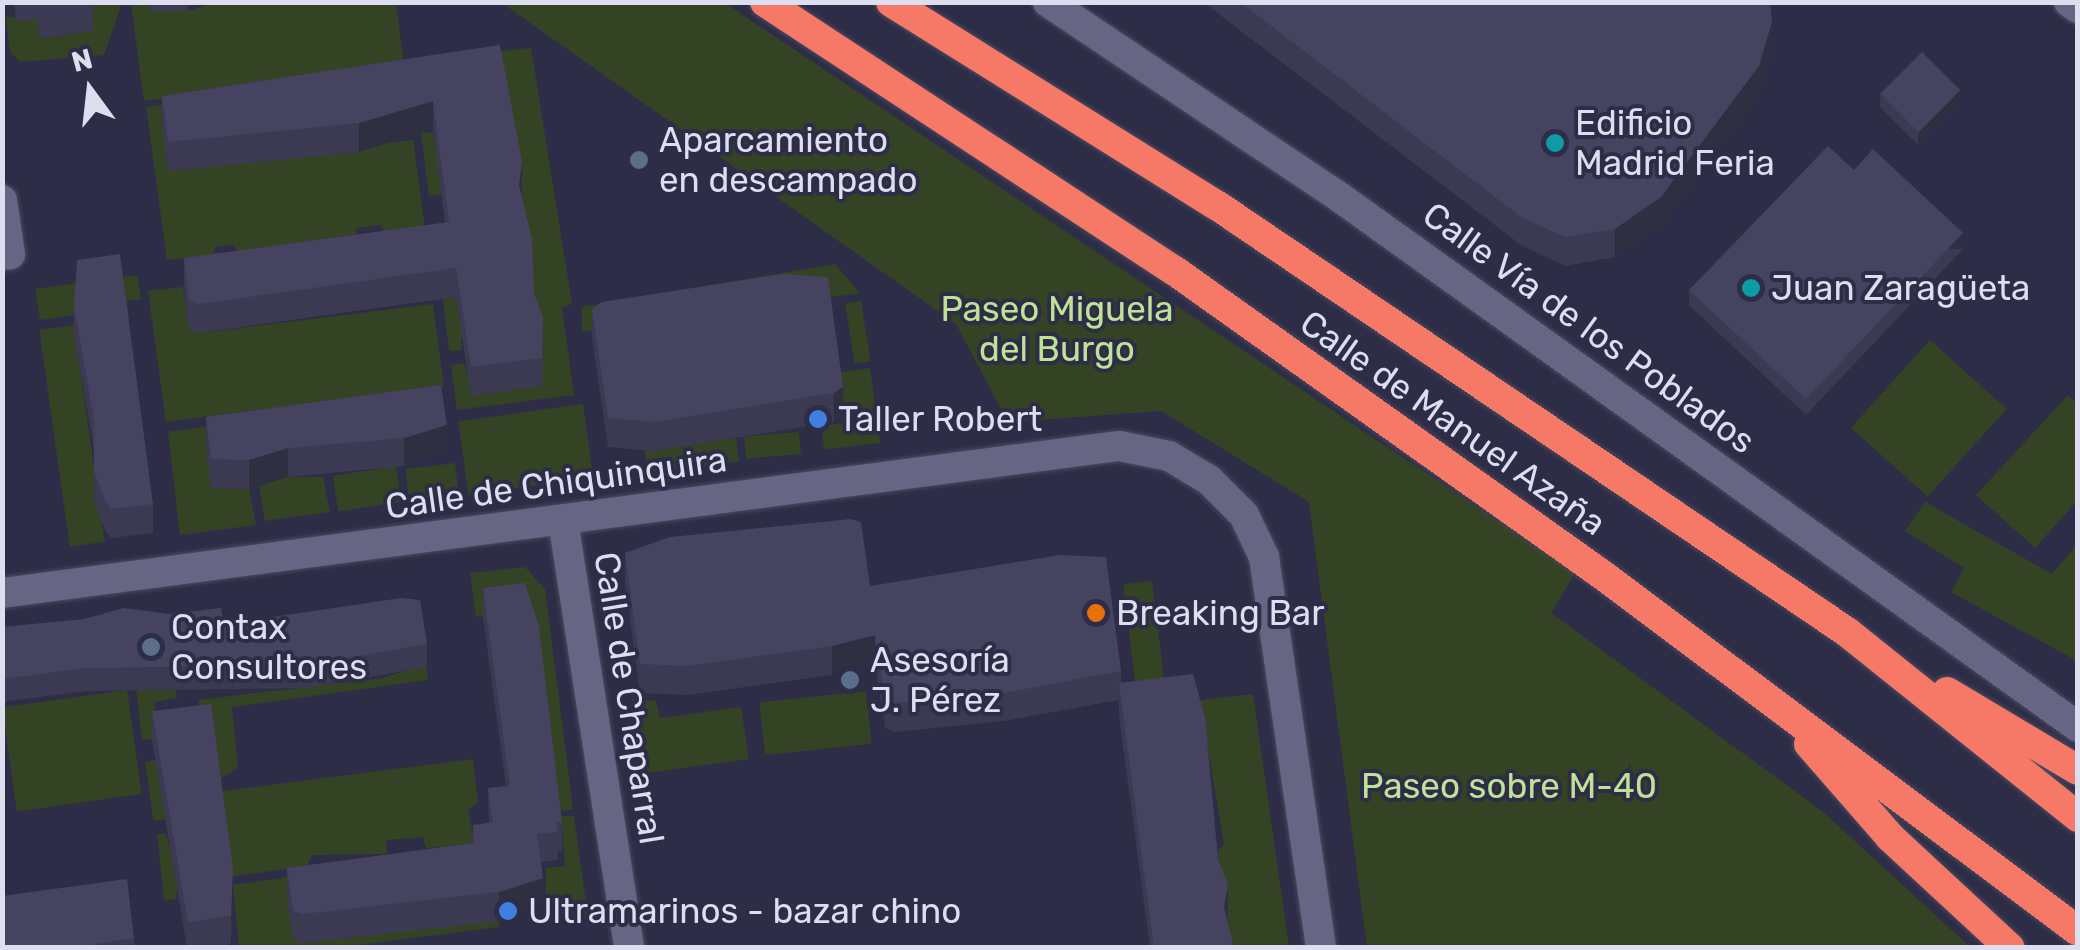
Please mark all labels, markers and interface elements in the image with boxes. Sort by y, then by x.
north arrow [40,40,140,140]
text: N [68,42,96,79]
place label: Edificio Madrid Feria [1575,102,1775,184]
place label: Aparcamiento en descampado [659,119,918,201]
marker: Edificio Madrid Feria [1544,132,1566,154]
marker: Aparcamiento en descampado [628,149,650,171]
street label: Calle Vía de los Poblados [1415,193,1763,463]
place label: Juan Zaragüeta [1771,267,2030,309]
marker: Juan Zaragüeta [1740,277,1762,299]
park label: Paseo Miguela del Burgo [940,288,1174,370]
street label: Calle de Manuel Azaña [1292,301,1614,545]
place label: Taller Robert [838,398,1043,440]
marker: Taller Robert [807,408,829,430]
street label: Calle de Chiquinquira [383,438,729,528]
street label: Calle de Chaparral [585,549,673,847]
place label: Breaking Bar [1116,592,1324,634]
marker: Breaking Bar [1085,602,1107,624]
place label: Contax Consultores [171,606,367,688]
marker: Contax Consultores [140,636,162,658]
place label: Asesoría J. Pérez [870,639,1010,721]
marker: Asesoría J. Pérez [839,669,861,691]
park label: Paseo sobre M-40 [1361,765,1657,807]
place label: Ultramarinos - bazar chino [528,890,962,932]
marker: Ultramarinos - bazar chino [497,900,519,922]

